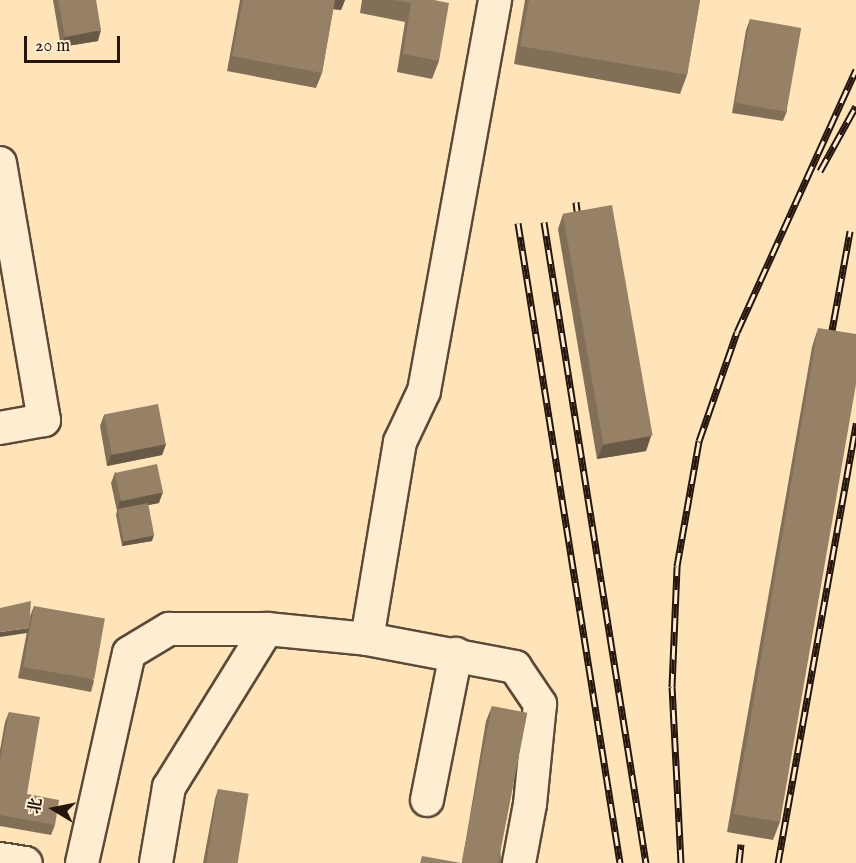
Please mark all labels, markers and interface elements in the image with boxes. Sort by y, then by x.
scale bar [27,24,123,62]
text: 20 m [35,35,70,58]
north arrow [24,779,84,839]
text: 北 [25,796,48,816]

